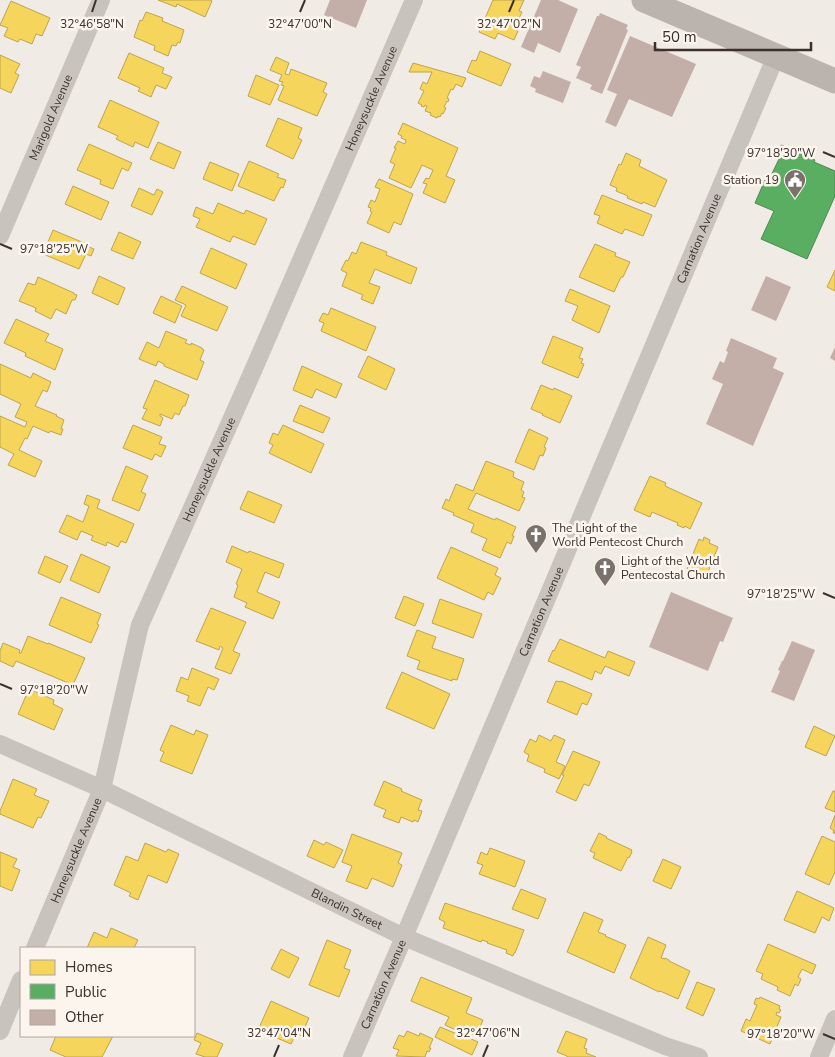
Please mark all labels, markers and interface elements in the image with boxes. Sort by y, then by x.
text: 32°46'58"N [60,16,124,32]
text: 32°47'00"N [268,16,332,32]
text: 32°47'02"N [477,16,541,32]
scale bar [655,20,811,52]
text: 50 m [662,27,697,47]
street label: Honeysuckle Avenue [341,43,401,153]
street label: Marigold Avenue [25,72,76,163]
text: 97°18'30"W [747,145,815,161]
public building icon: Station 19 [783,168,807,199]
place label: Station 19 [723,172,779,188]
street label: Carnation Avenue [673,191,725,286]
text: 97°18'25"W [20,241,88,257]
street label: Honeysuckle Avenue [179,415,239,524]
place label: The Light of the World Pentecost Church [552,520,683,550]
church icon: The Light of the World Pentecost Church [524,523,548,554]
place label: Light of the World Pentecostal Church [621,553,725,583]
church icon: Light of the World Pentecostal Church [593,556,617,587]
street label: Carnation Avenue [515,564,567,659]
text: 97°18'25"W [747,586,815,602]
text: 97°18'20"W [20,682,88,698]
street label: Honeysuckle Avenue [47,795,105,905]
street label: Blandin Street [308,885,386,933]
street label: Carnation Avenue [357,937,410,1032]
legend [20,947,195,1037]
text: Homes [65,957,113,977]
text: Public [65,982,106,1002]
text: Other [65,1007,104,1027]
text: 32°47'04"N [247,1025,311,1041]
text: 32°47'06"N [456,1025,520,1041]
text: 97°18'20"W [747,1026,815,1042]

